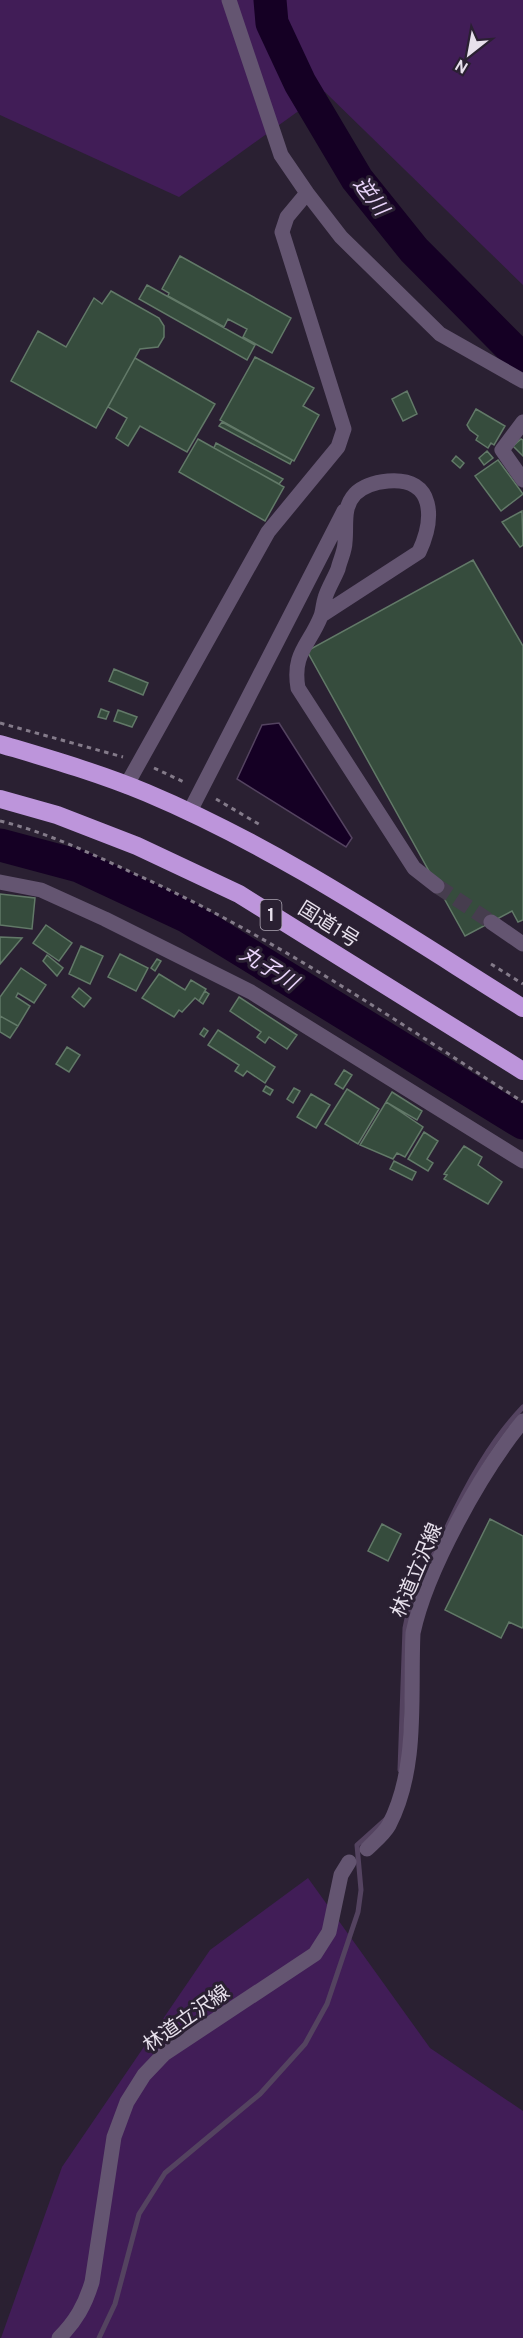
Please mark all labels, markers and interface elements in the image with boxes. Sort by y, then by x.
north arrow [439,24,499,84]
text: N [452,54,472,77]
water label: 逆川 [346,172,394,223]
street label: 国道1号 [292,897,363,955]
road number: 1 [260,900,282,930]
water label: 丸子川 [234,941,304,998]
street label: 林道立沢線 [386,1520,449,1622]
street label: 林道立沢線 [139,1980,236,2059]

